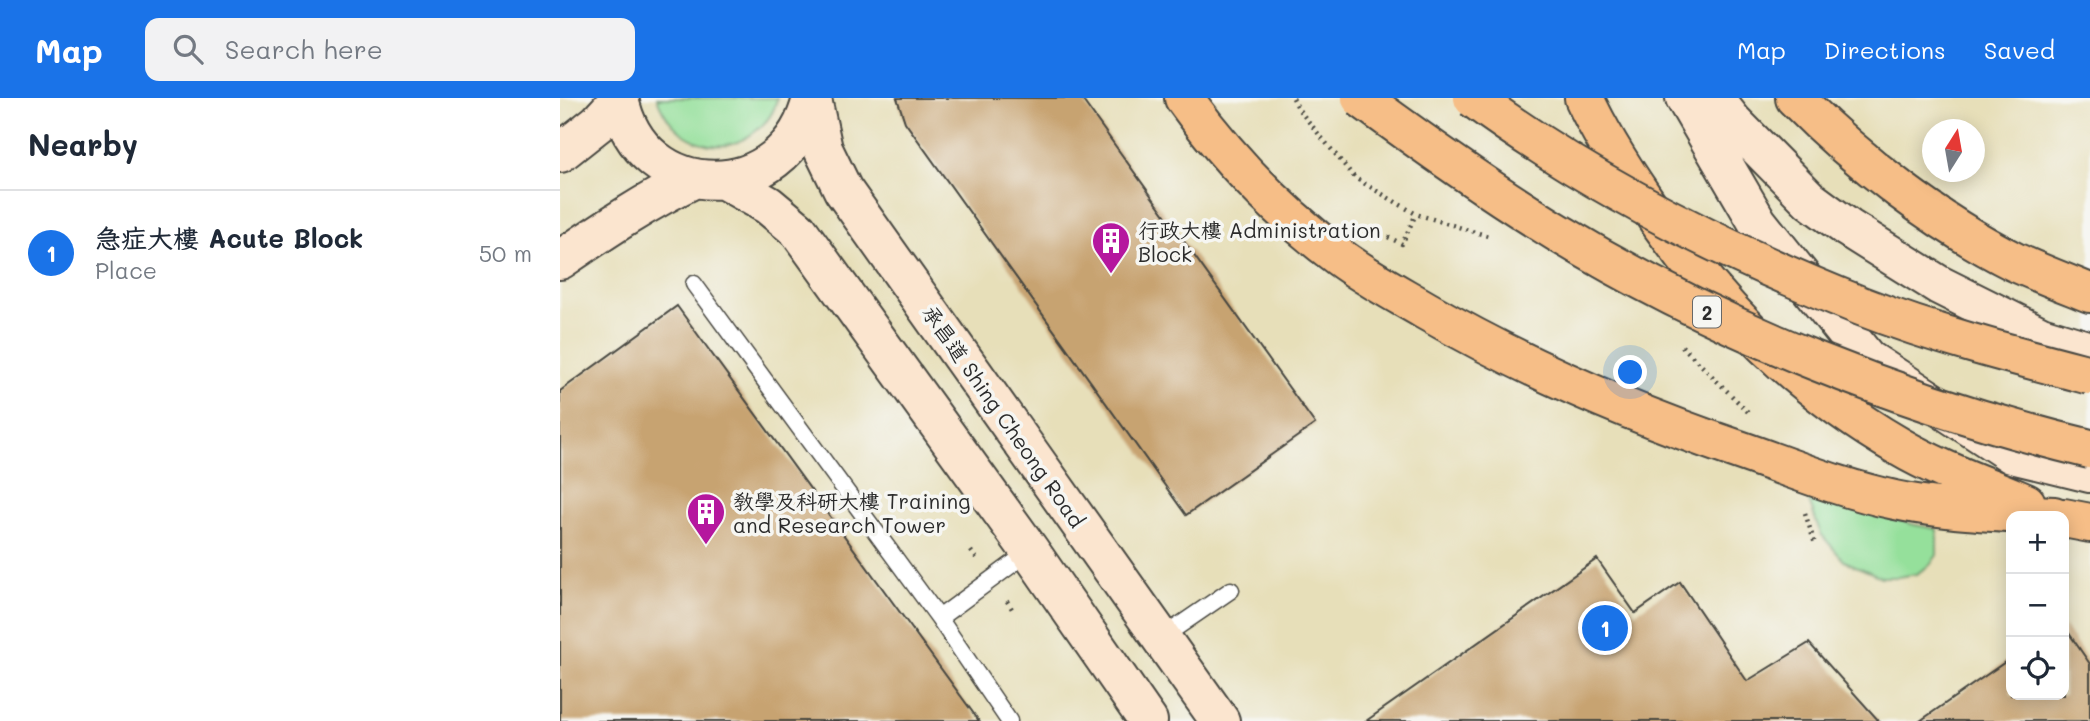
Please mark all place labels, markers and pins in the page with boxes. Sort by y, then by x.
place label: 行政大樓 Administration Block [1138,216,1381,267]
building icon: 行政大樓 Administration Block [1090,220,1132,275]
place label: 教學及科研大樓 Training and Research Tower [733,487,970,538]
building icon: 教學及科研大樓 Training and Research Tower [685,491,727,546]
pin: 1 [1582,602,1628,654]

